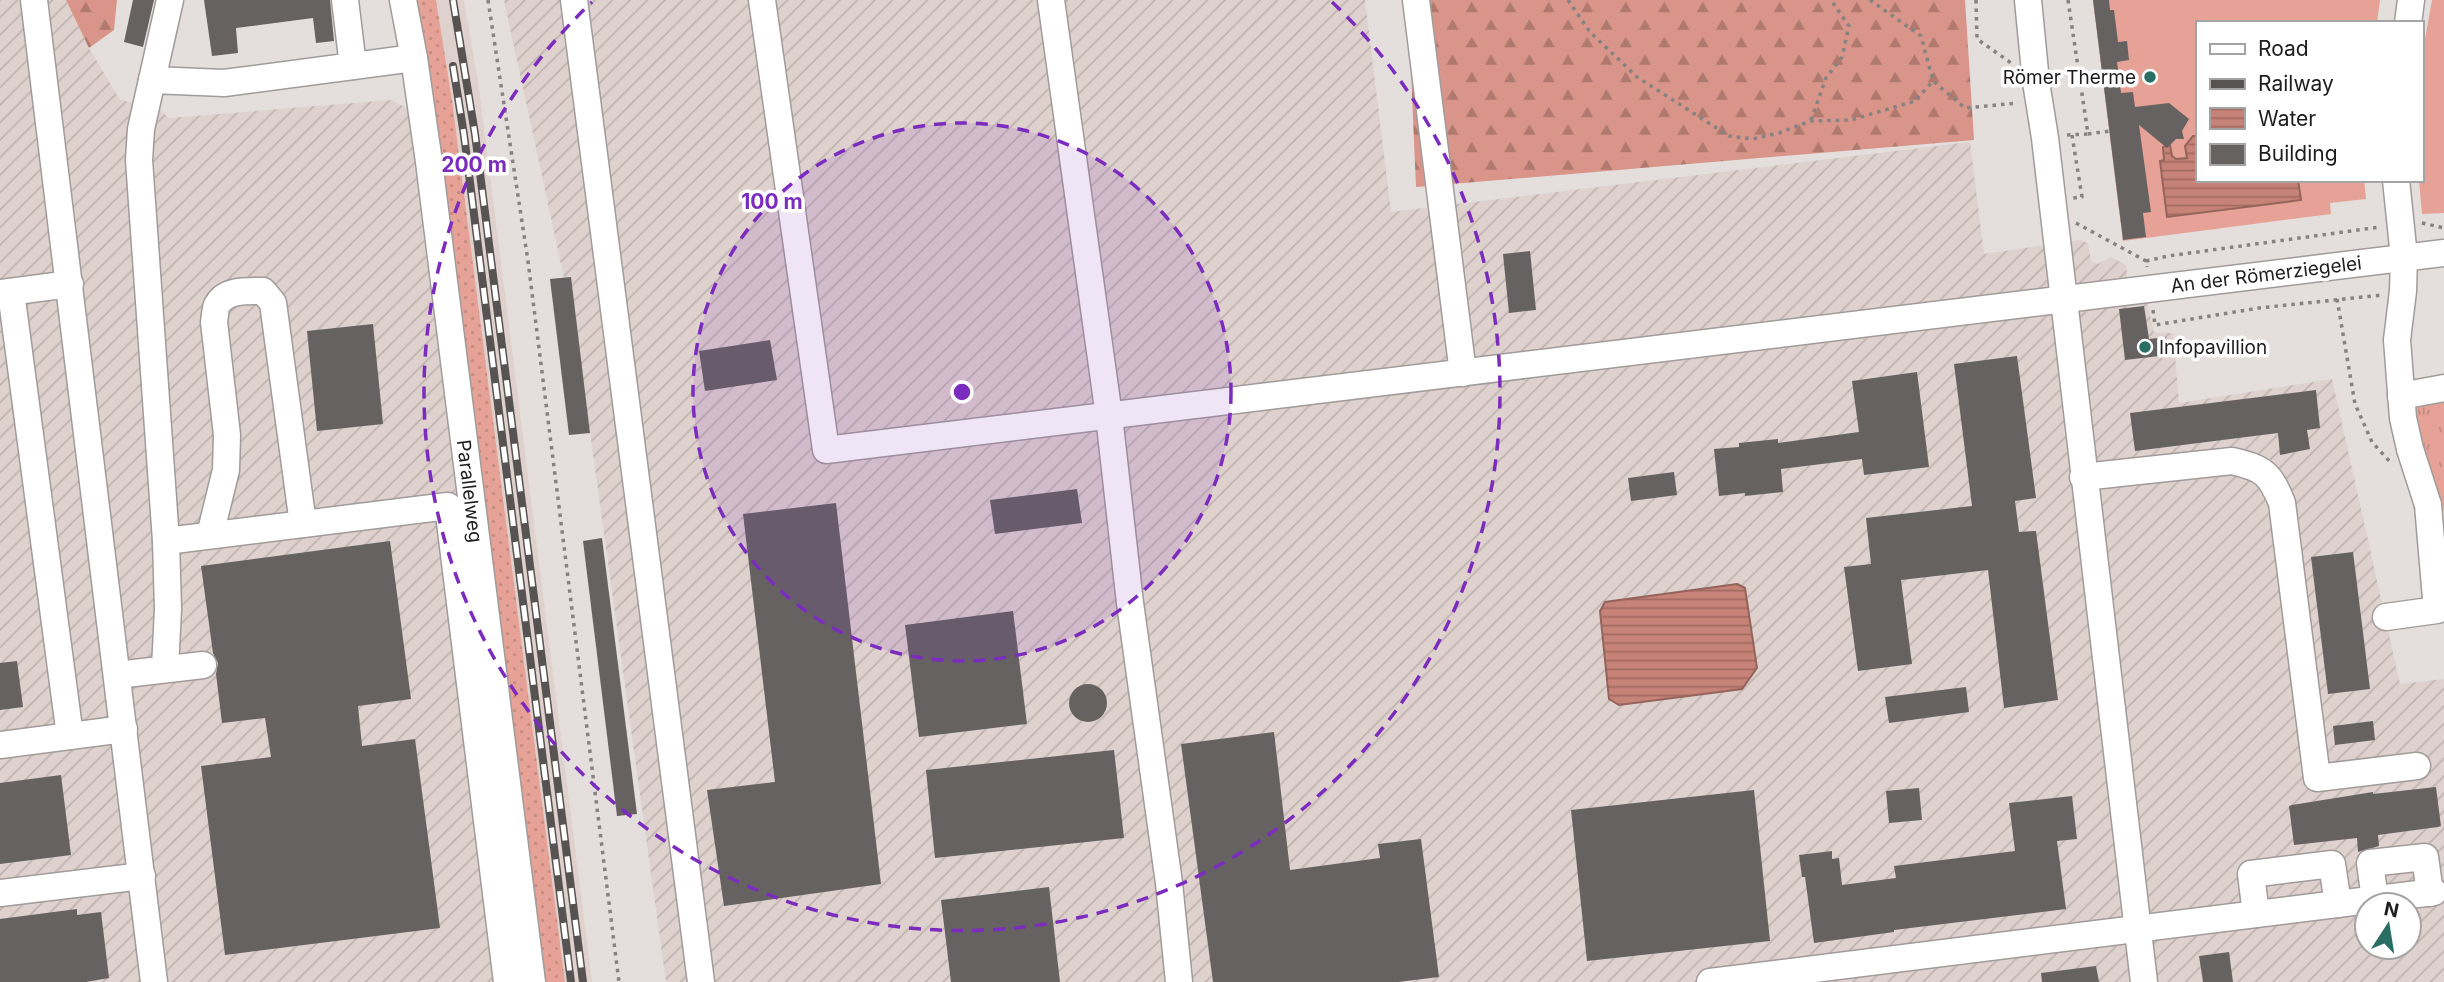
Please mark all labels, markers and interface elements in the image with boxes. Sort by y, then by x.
legend [2196,21,2423,182]
text: Road [2258,36,2309,61]
place label: Römer Therme [2003,66,2136,89]
marker: Römer Therme [2142,69,2158,85]
text: Railway [2258,71,2334,96]
text: Water [2258,106,2316,131]
text: Building [2258,141,2338,166]
text: 200 m [441,152,507,177]
text: 100 m [741,189,803,214]
street label: An der Römerziegelei [2169,251,2363,298]
place label: Infopavillion [2159,336,2267,359]
marker: Infopavillion [2137,339,2153,355]
centre of rings [950,380,974,404]
street label: Parallelweg [452,438,487,544]
north arrow [2353,891,2423,961]
text: N [2382,897,2401,923]

